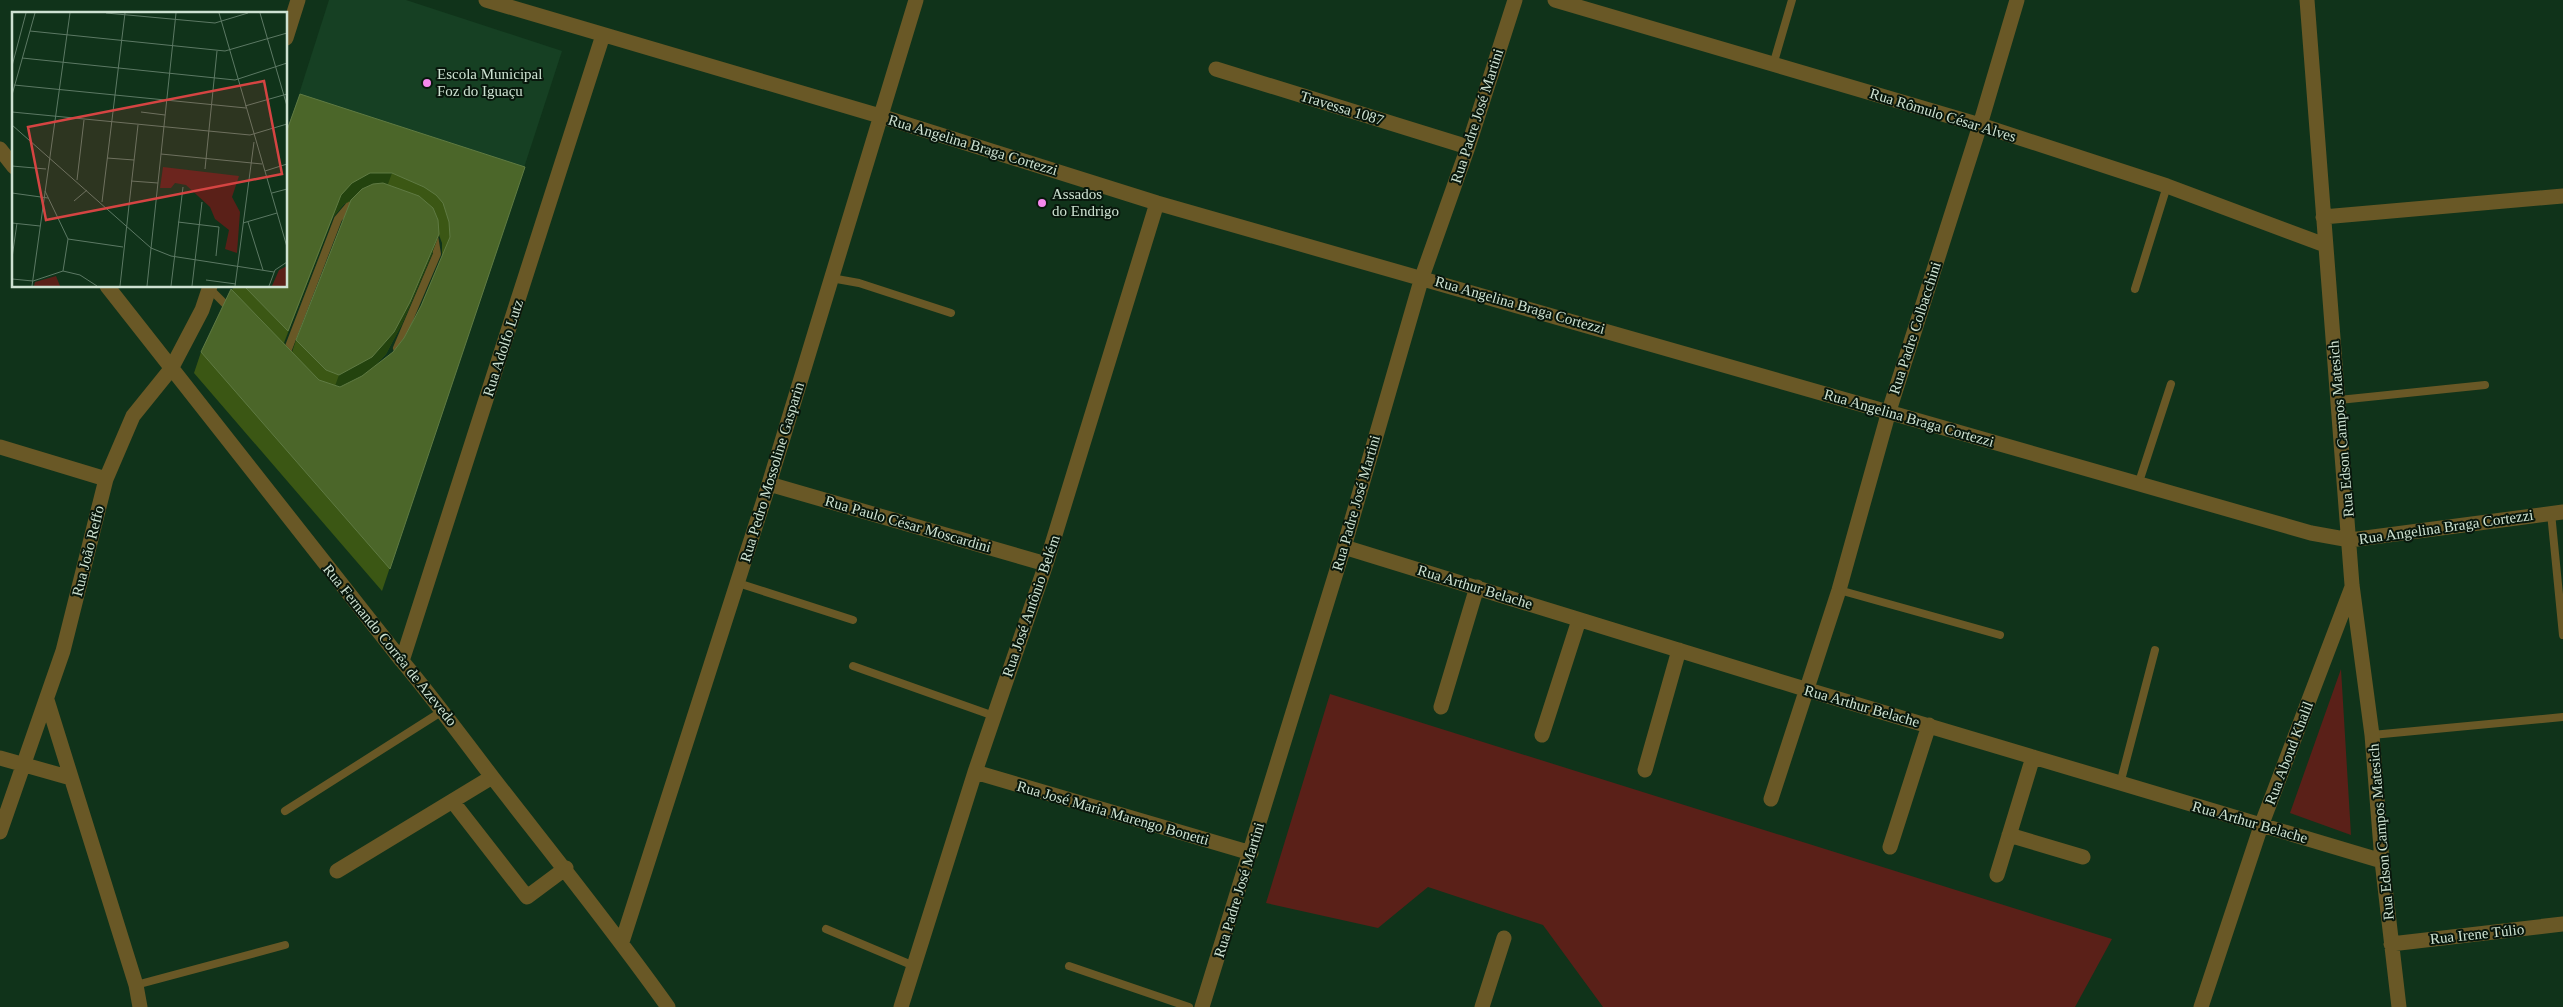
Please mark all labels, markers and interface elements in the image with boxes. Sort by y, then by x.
inset map [12,12,288,288]
street label: Rua Padre José Martini [1448,47,1506,185]
place label: Escola Municipal Foz do Iguaçu [437,66,542,99]
marker: Escola Municipal Foz do Iguaçu [421,77,433,89]
street label: Rua Rômulo César Alves [1868,85,2018,145]
street label: Travessa 1087 [1298,88,1386,128]
street label: Rua Angelina Braga Cortezzi [886,112,1060,178]
place label: Assados do Endrigo [1052,186,1119,219]
marker: Assados do Endrigo [1036,197,1048,209]
street label: Rua Padre Colbacchini [1886,260,1944,396]
street label: Rua Angelina Braga Cortezzi [1433,273,1607,337]
street label: Rua Adolfo Lutz [480,297,526,398]
street label: Rua Edson Campos Matesich [2325,340,2357,518]
street label: Rua Pedro Mossoline Gasparin [737,380,807,564]
street label: Rua Angelina Braga Cortezzi [1822,386,1996,450]
street label: Rua Padre José Martini [1329,433,1383,573]
street label: Rua Paulo César Moscardini [823,493,993,555]
street label: Rua João Reffo [69,504,107,598]
street label: Rua Angelina Braga Cortezzi [2358,507,2534,547]
street label: Rua José Antônio Belém [999,533,1063,679]
street label: Rua Fernando Corrêa de Azevedo [320,561,460,729]
street label: Rua Arthur Belache [1416,562,1535,612]
street label: Rua Arthur Belache [1803,682,1922,730]
street label: Rua Aboud Khalil [2262,699,2316,807]
street label: Rua Edson Campos Matesich [2365,743,2397,921]
street label: Rua José Maria Marengo Bonetti [1015,778,1211,848]
street label: Rua Arthur Belache [2191,798,2310,846]
street label: Rua Padre José Martini [1211,821,1267,959]
street label: Rua Irene Túlio [2429,921,2525,947]

